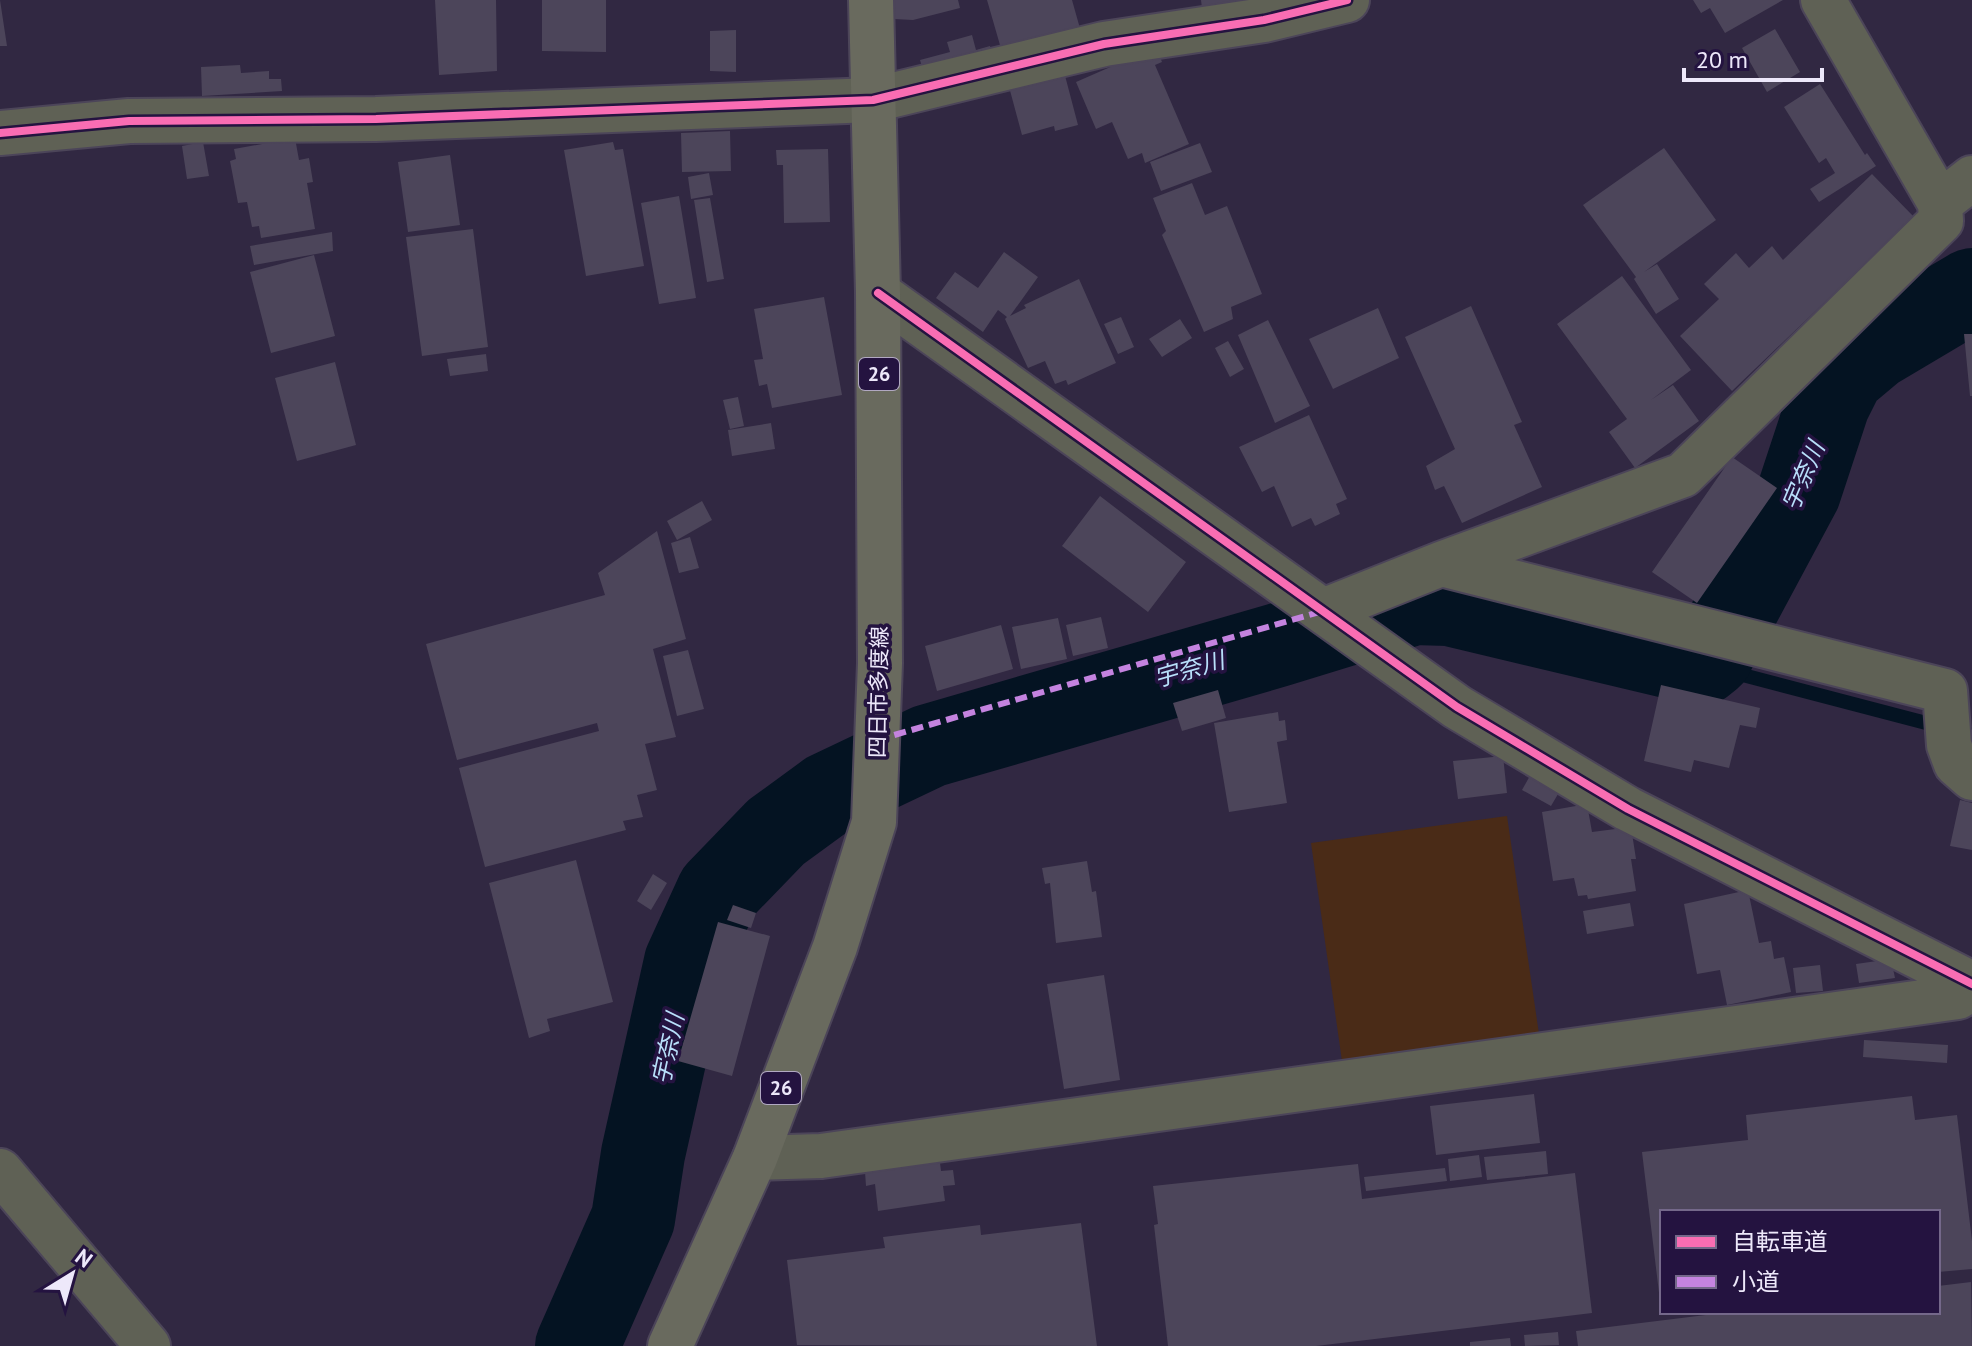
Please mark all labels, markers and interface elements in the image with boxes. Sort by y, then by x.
scale bar [1684,32,1822,82]
text: 20 m [1696,44,1748,75]
road number: 26 [859,358,899,390]
water label: 宇奈川 [1775,434,1833,515]
street label: 四日市多度線 [863,626,893,758]
water label: 宇奈川 [1150,643,1231,694]
water label: 宇奈川 [645,1008,691,1087]
road number: 26 [761,1072,801,1104]
legend [1660,1210,1940,1314]
text: 自転車道 [1732,1226,1828,1257]
north arrow [32,1234,112,1314]
text: N [70,1242,98,1274]
text: 小道 [1732,1266,1780,1297]

